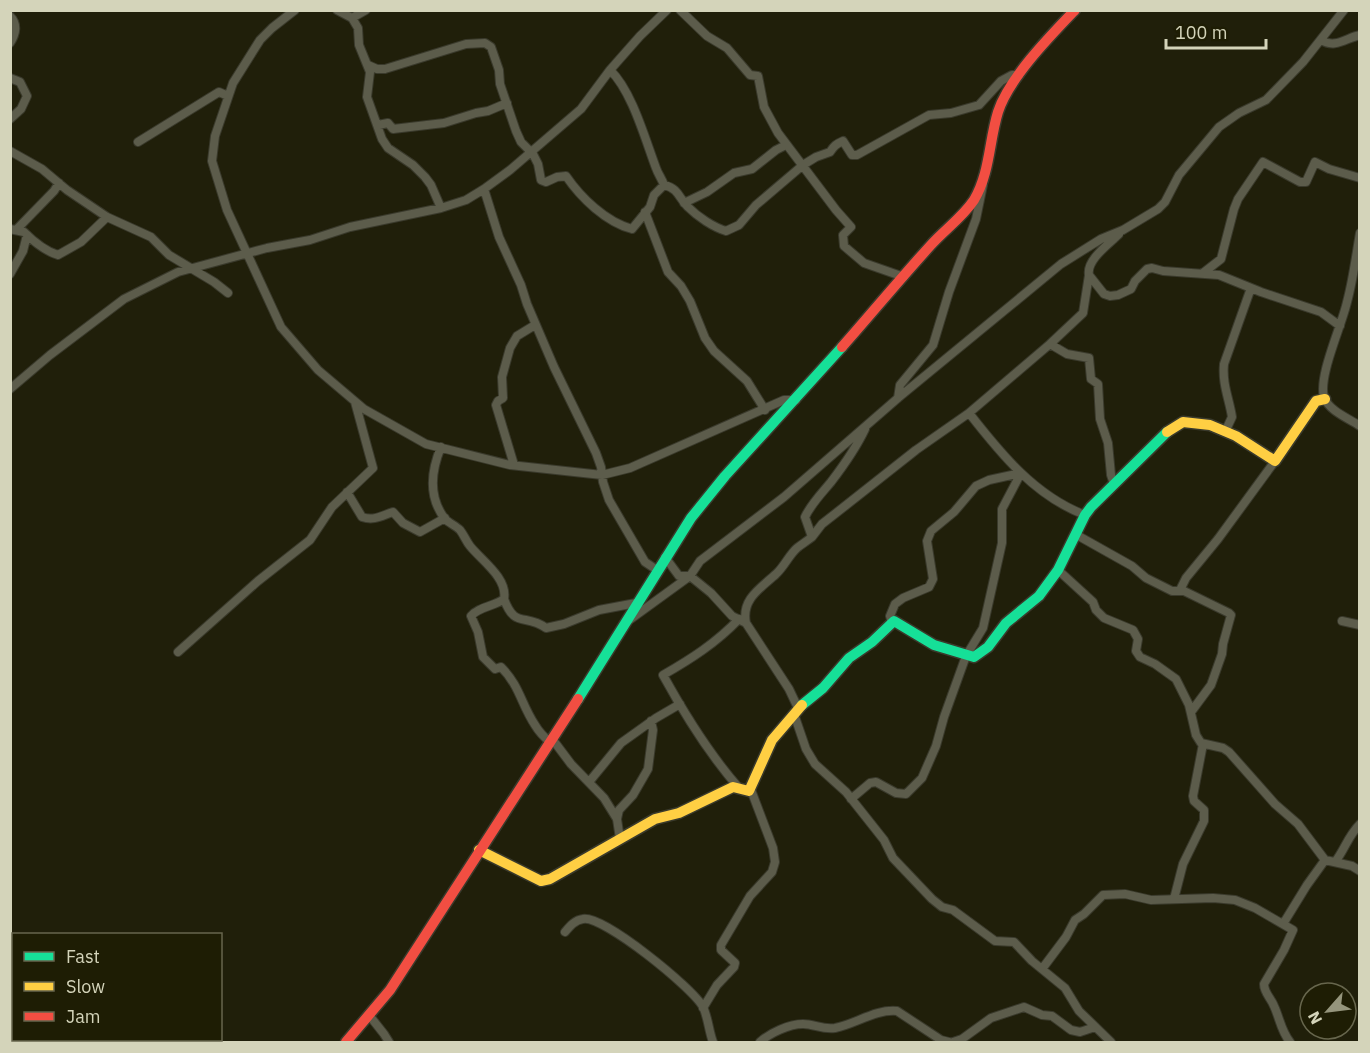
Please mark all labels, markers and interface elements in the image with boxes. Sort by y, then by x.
scale bar [1166,12,1266,50]
text: 100 m [1175,21,1227,44]
legend [12,933,222,1041]
text: Fast [66,945,100,968]
text: Slow [66,975,105,998]
north arrow [1298,981,1358,1041]
text: Jam [66,1005,101,1028]
text: N [1303,1008,1326,1028]

